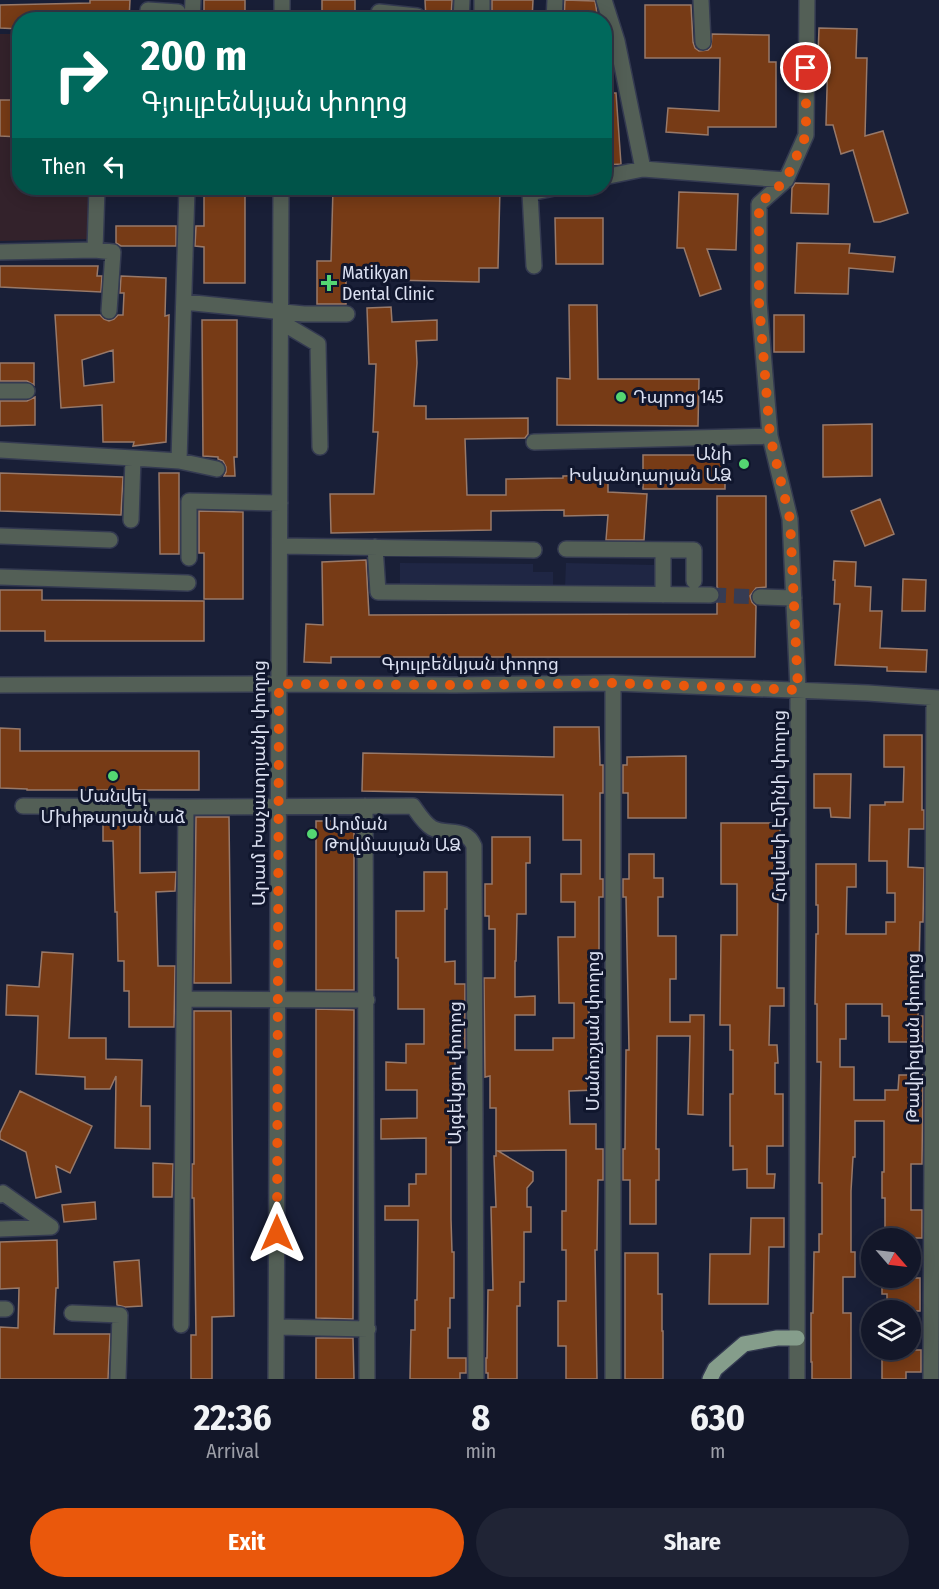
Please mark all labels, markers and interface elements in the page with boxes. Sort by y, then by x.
text: 200 m [141,31,247,81]
icon: right [42,36,120,114]
pin [780,42,831,93]
icon: arrive [789,51,822,84]
text: Գյուլբենկյան փողոց [141,86,408,118]
icon: left [98,150,131,183]
text: Then [42,153,86,180]
place label: Matikyan Dental Clinic [342,262,434,305]
marker: Matikyan Dental Clinic [320,274,338,292]
place label: Դպրոց 145 [633,386,724,408]
marker: Դպրոց 145 [614,390,628,404]
place label: Անի Իսկանդարյան ԱՁ [569,443,732,486]
marker: Անի Իսկանդարյան ԱՁ [737,457,751,471]
street label: Գյուլբենկյան փողոց [381,653,559,675]
street label: Արամ Խաչատրյանի փողոց [248,660,270,906]
street label: Հովսեփ Էմինի փողոց [768,710,790,902]
marker: Մանվել Մխիթարյան աձ [106,769,120,783]
place label: Մանվել Մխիթարյան աձ [41,785,186,828]
place label: Արման Թովմասյան ԱՁ [324,813,461,856]
marker: Արման Թովմասյան ԱՁ [305,827,319,841]
street label: Մանուշյան փողոց [582,951,604,1111]
street label: Թավրիզյան փողոց [902,953,924,1123]
street label: Այգեկցու փողոց [444,1001,466,1145]
position arrow [245,1201,309,1265]
north arrow [861,1228,921,1288]
map controls [861,1228,921,1360]
button: layers [861,1300,921,1360]
text: 22:36 [194,1396,272,1440]
text: 8 [471,1396,490,1440]
text: 630 [690,1396,745,1440]
text: Arrival [206,1439,259,1463]
text: min [465,1439,496,1463]
text: m [710,1439,725,1463]
button: Exit [30,1508,464,1577]
button: Share [476,1508,909,1577]

